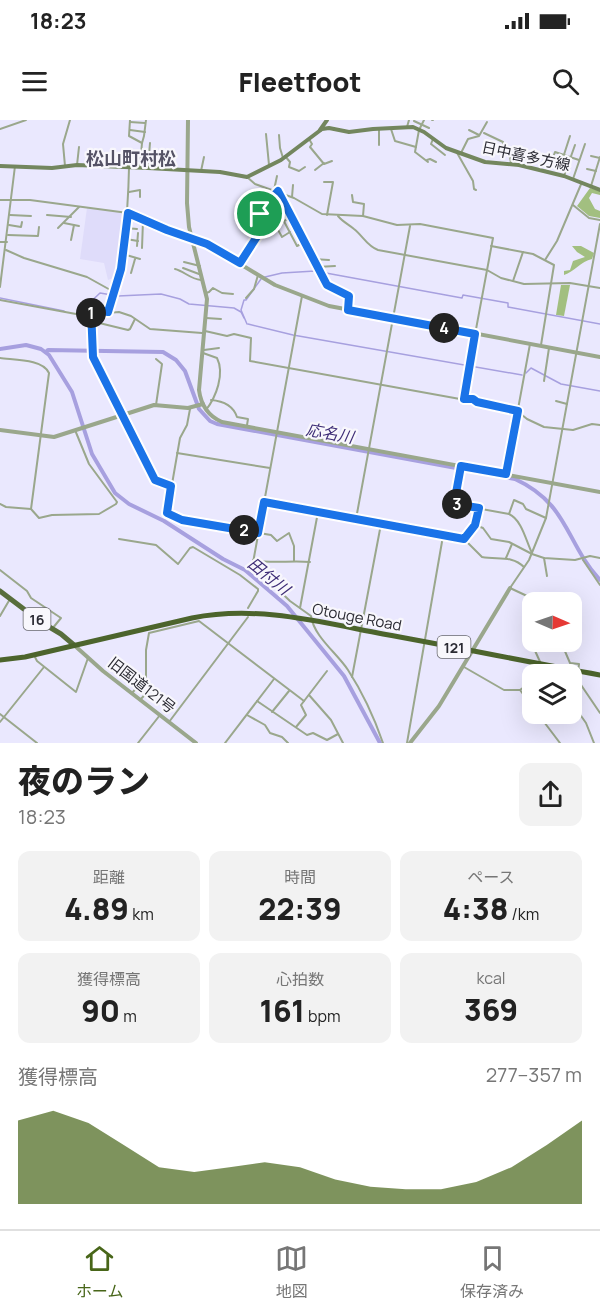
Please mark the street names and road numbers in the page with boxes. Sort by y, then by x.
street label: 日中喜多方線 [480,136,572,176]
street label: Otouge Road [311,598,403,636]
road number: 16 [24,608,51,630]
road number: 121 [438,636,470,658]
street label: 旧国道121号 [104,652,180,718]

